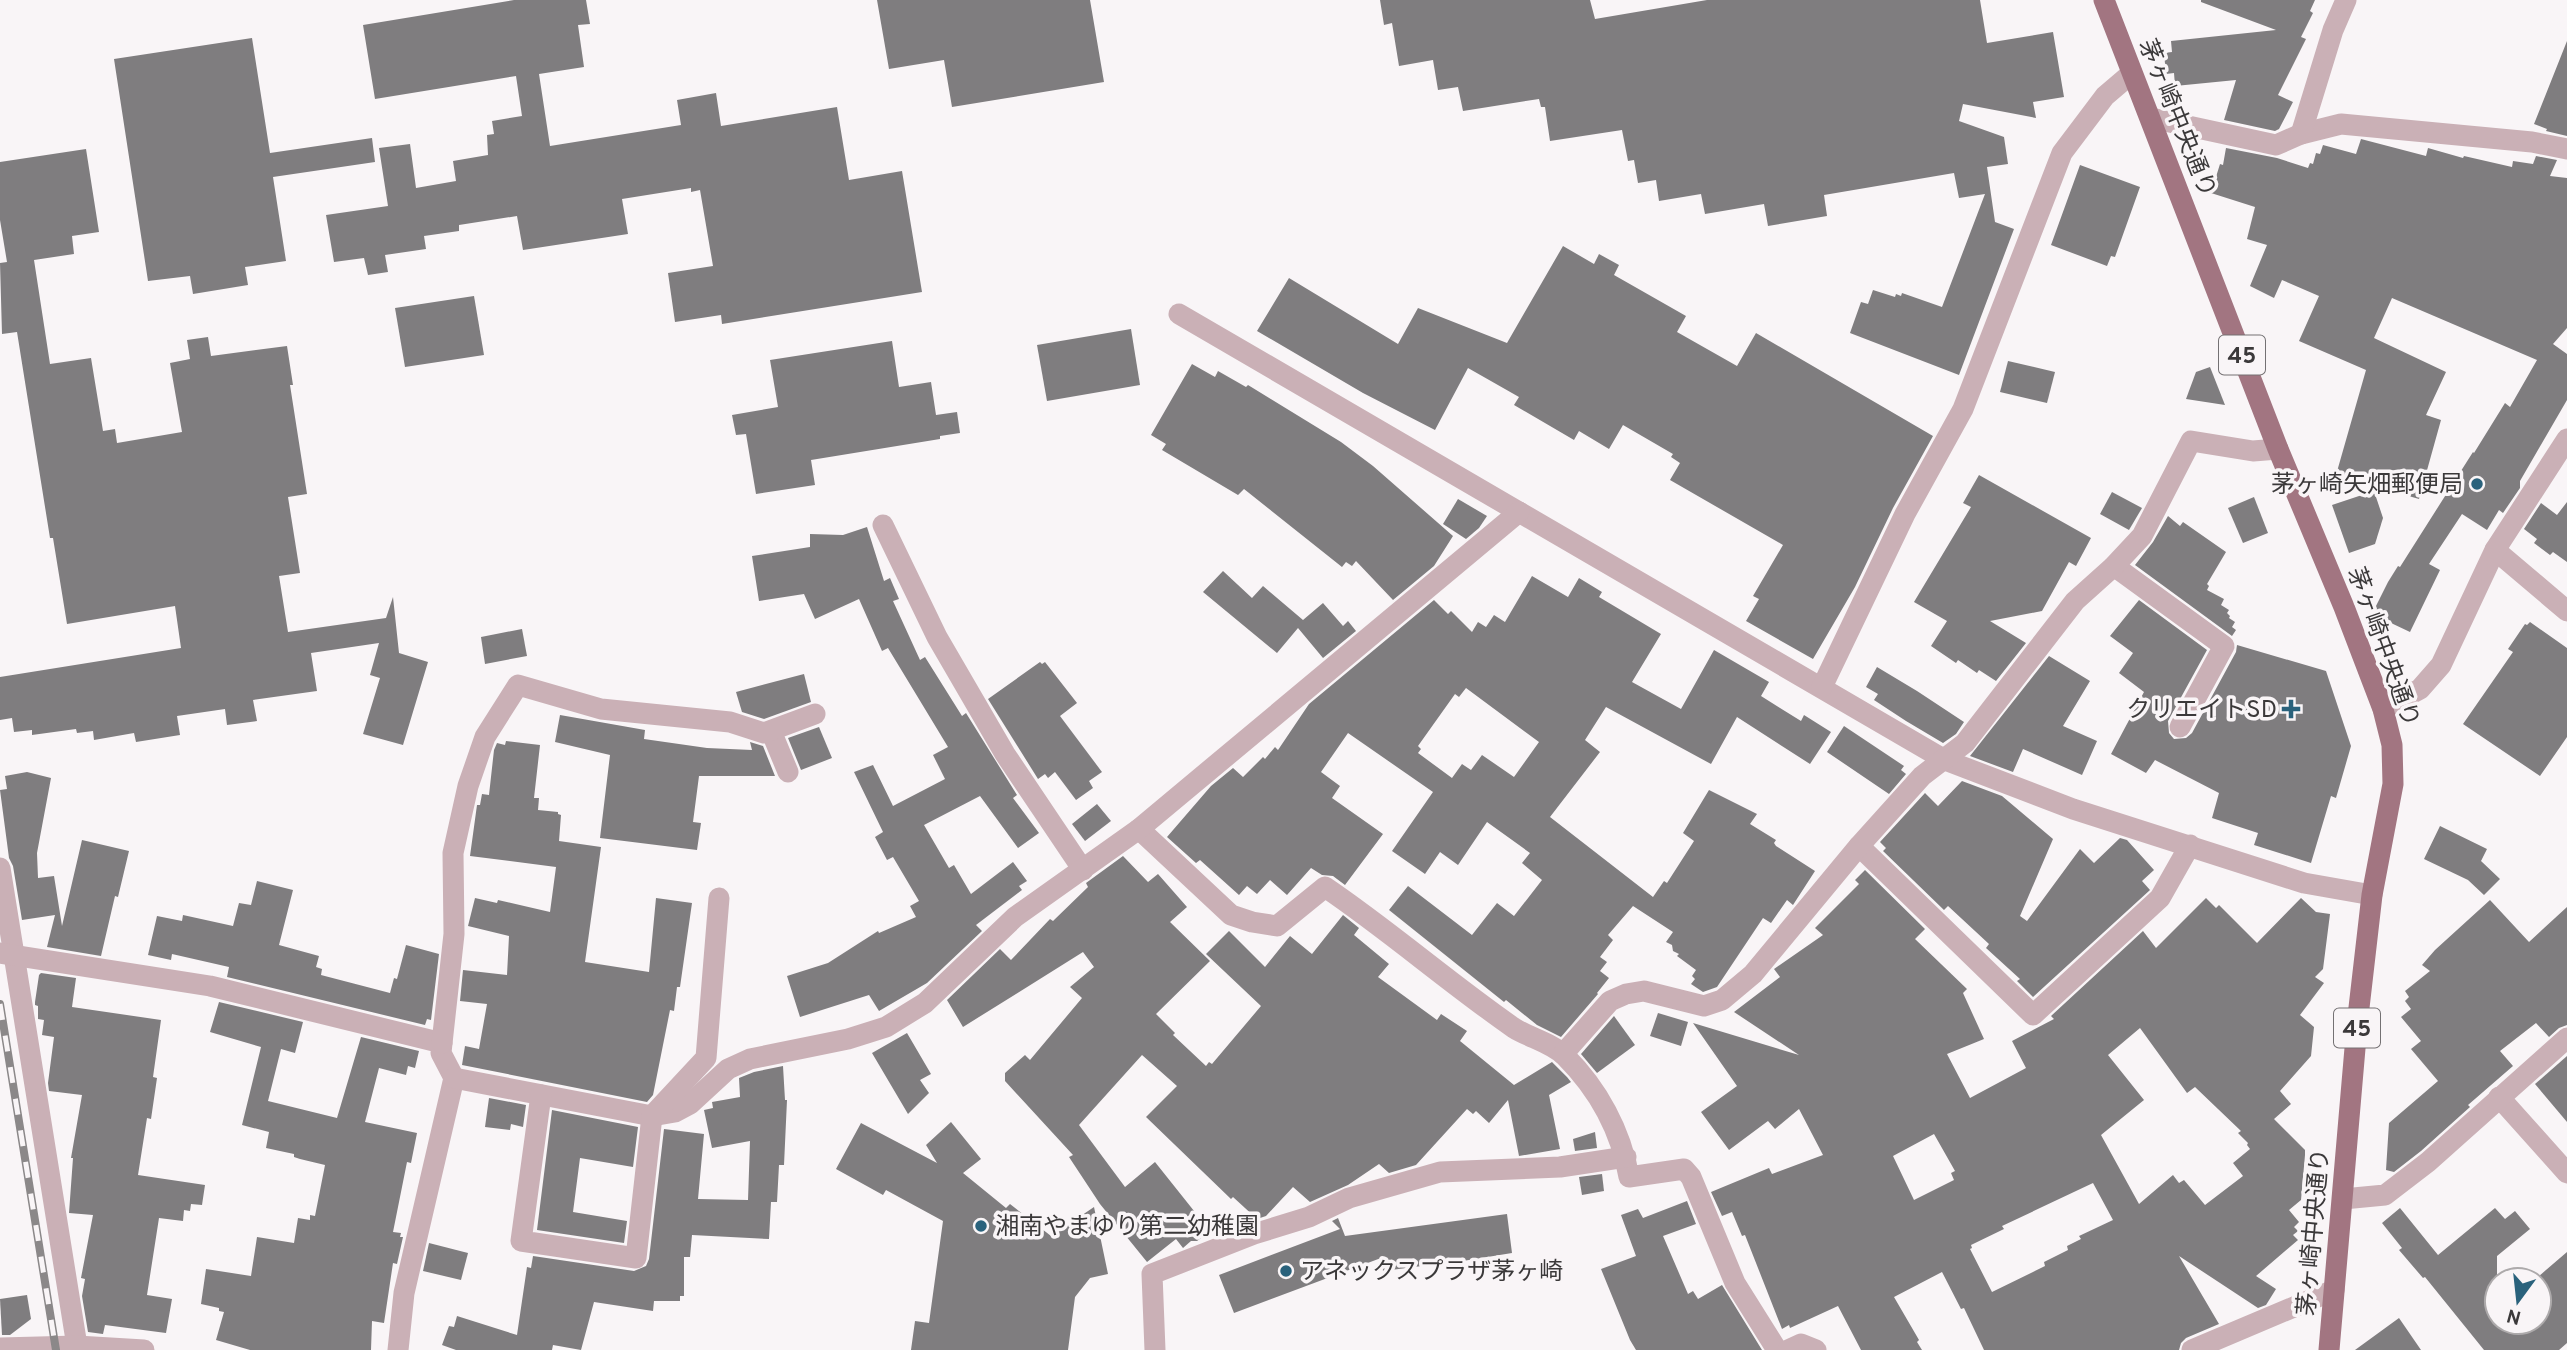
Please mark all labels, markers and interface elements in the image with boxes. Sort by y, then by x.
street label: 茅ヶ崎中央通り [2131,35,2222,202]
road number: 45 [2219,336,2265,374]
place label: 茅ヶ崎矢畑郵便局 [2271,471,2463,501]
marker: 茅ヶ崎矢畑郵便局 [2469,476,2485,492]
street label: 茅ヶ崎中央通り [2339,564,2425,732]
place label: クリエイトSD [2126,696,2277,726]
marker: クリエイトSD [2283,701,2299,717]
road number: 45 [2334,1009,2380,1048]
street label: 茅ヶ崎中央通り [2293,1147,2337,1317]
place label: 湘南やまゆり第二幼稚園 [995,1213,1259,1243]
marker: 湘南やまゆり第二幼稚園 [973,1218,989,1234]
place label: アネックスプラザ茅ヶ崎 [1300,1258,1563,1288]
marker: アネックスプラザ茅ヶ崎 [1278,1263,1294,1279]
north arrow [2483,1266,2553,1336]
text: N [2504,1302,2524,1329]

